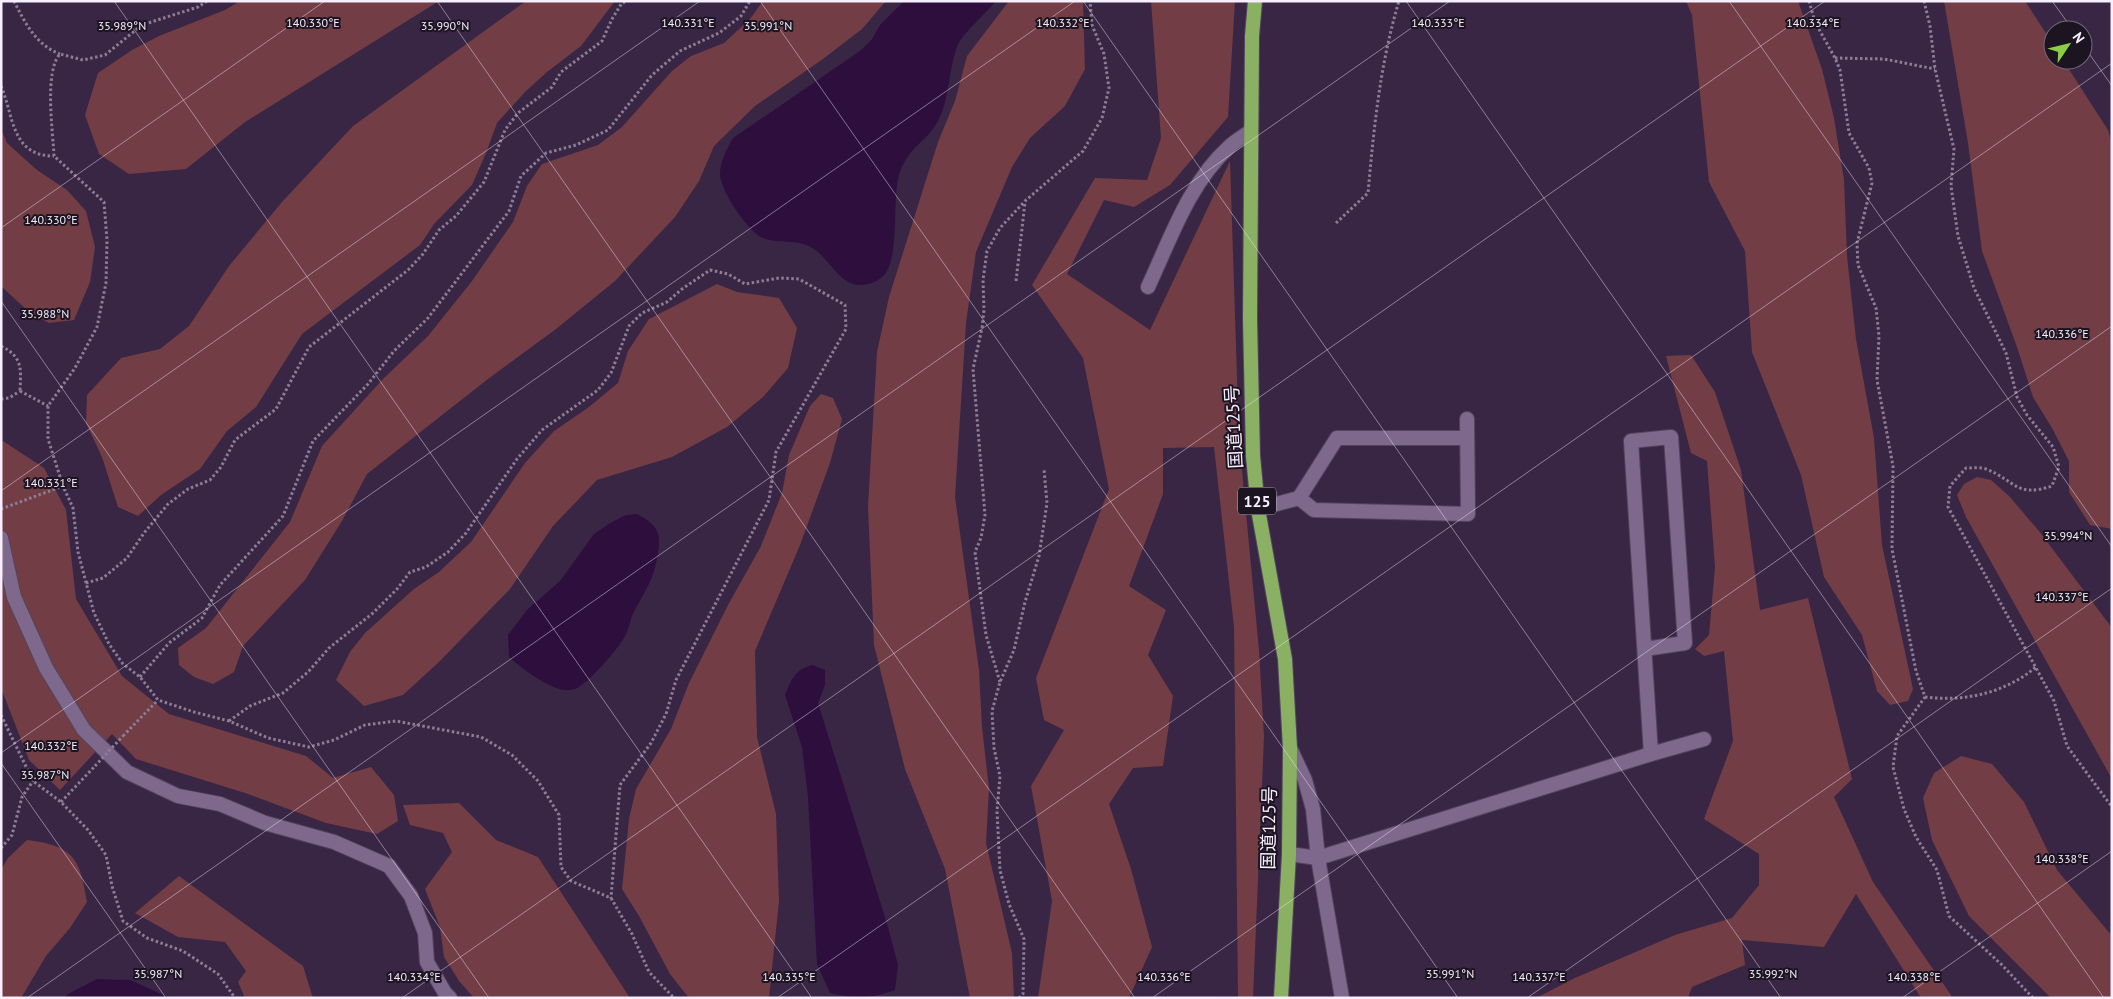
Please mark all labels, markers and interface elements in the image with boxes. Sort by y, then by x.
text: 140.330°E [286,15,340,30]
text: 140.331°E [661,15,715,30]
text: 140.332°E [1036,15,1090,30]
text: 140.333°E [1411,15,1465,30]
text: 140.334°E [1786,15,1840,30]
text: 35.989°N [98,18,146,33]
text: 35.990°N [421,18,469,33]
text: 35.991°N [744,18,792,33]
north arrow [2043,20,2093,70]
text: N [2069,29,2089,46]
text: 140.330°E [24,212,78,227]
text: 35.988°N [21,306,69,321]
text: 140.336°E [2035,326,2089,341]
street label: 国道125号 [1220,385,1247,469]
text: 140.331°E [24,475,78,490]
road number: 125 [1238,488,1276,514]
text: 35.994°N [2044,528,2092,543]
text: 140.337°E [2035,589,2089,604]
text: 140.332°E [24,738,78,753]
text: 35.987°N [21,767,69,782]
street label: 国道125号 [1256,786,1281,870]
text: 140.338°E [2035,851,2089,866]
text: 35.987°N [134,966,182,981]
text: 35.991°N [1426,966,1474,981]
text: 35.992°N [1749,966,1797,981]
text: 140.334°E [387,969,441,984]
text: 140.335°E [762,969,816,984]
text: 140.336°E [1137,969,1191,984]
text: 140.337°E [1512,969,1566,984]
text: 140.338°E [1887,969,1941,984]

